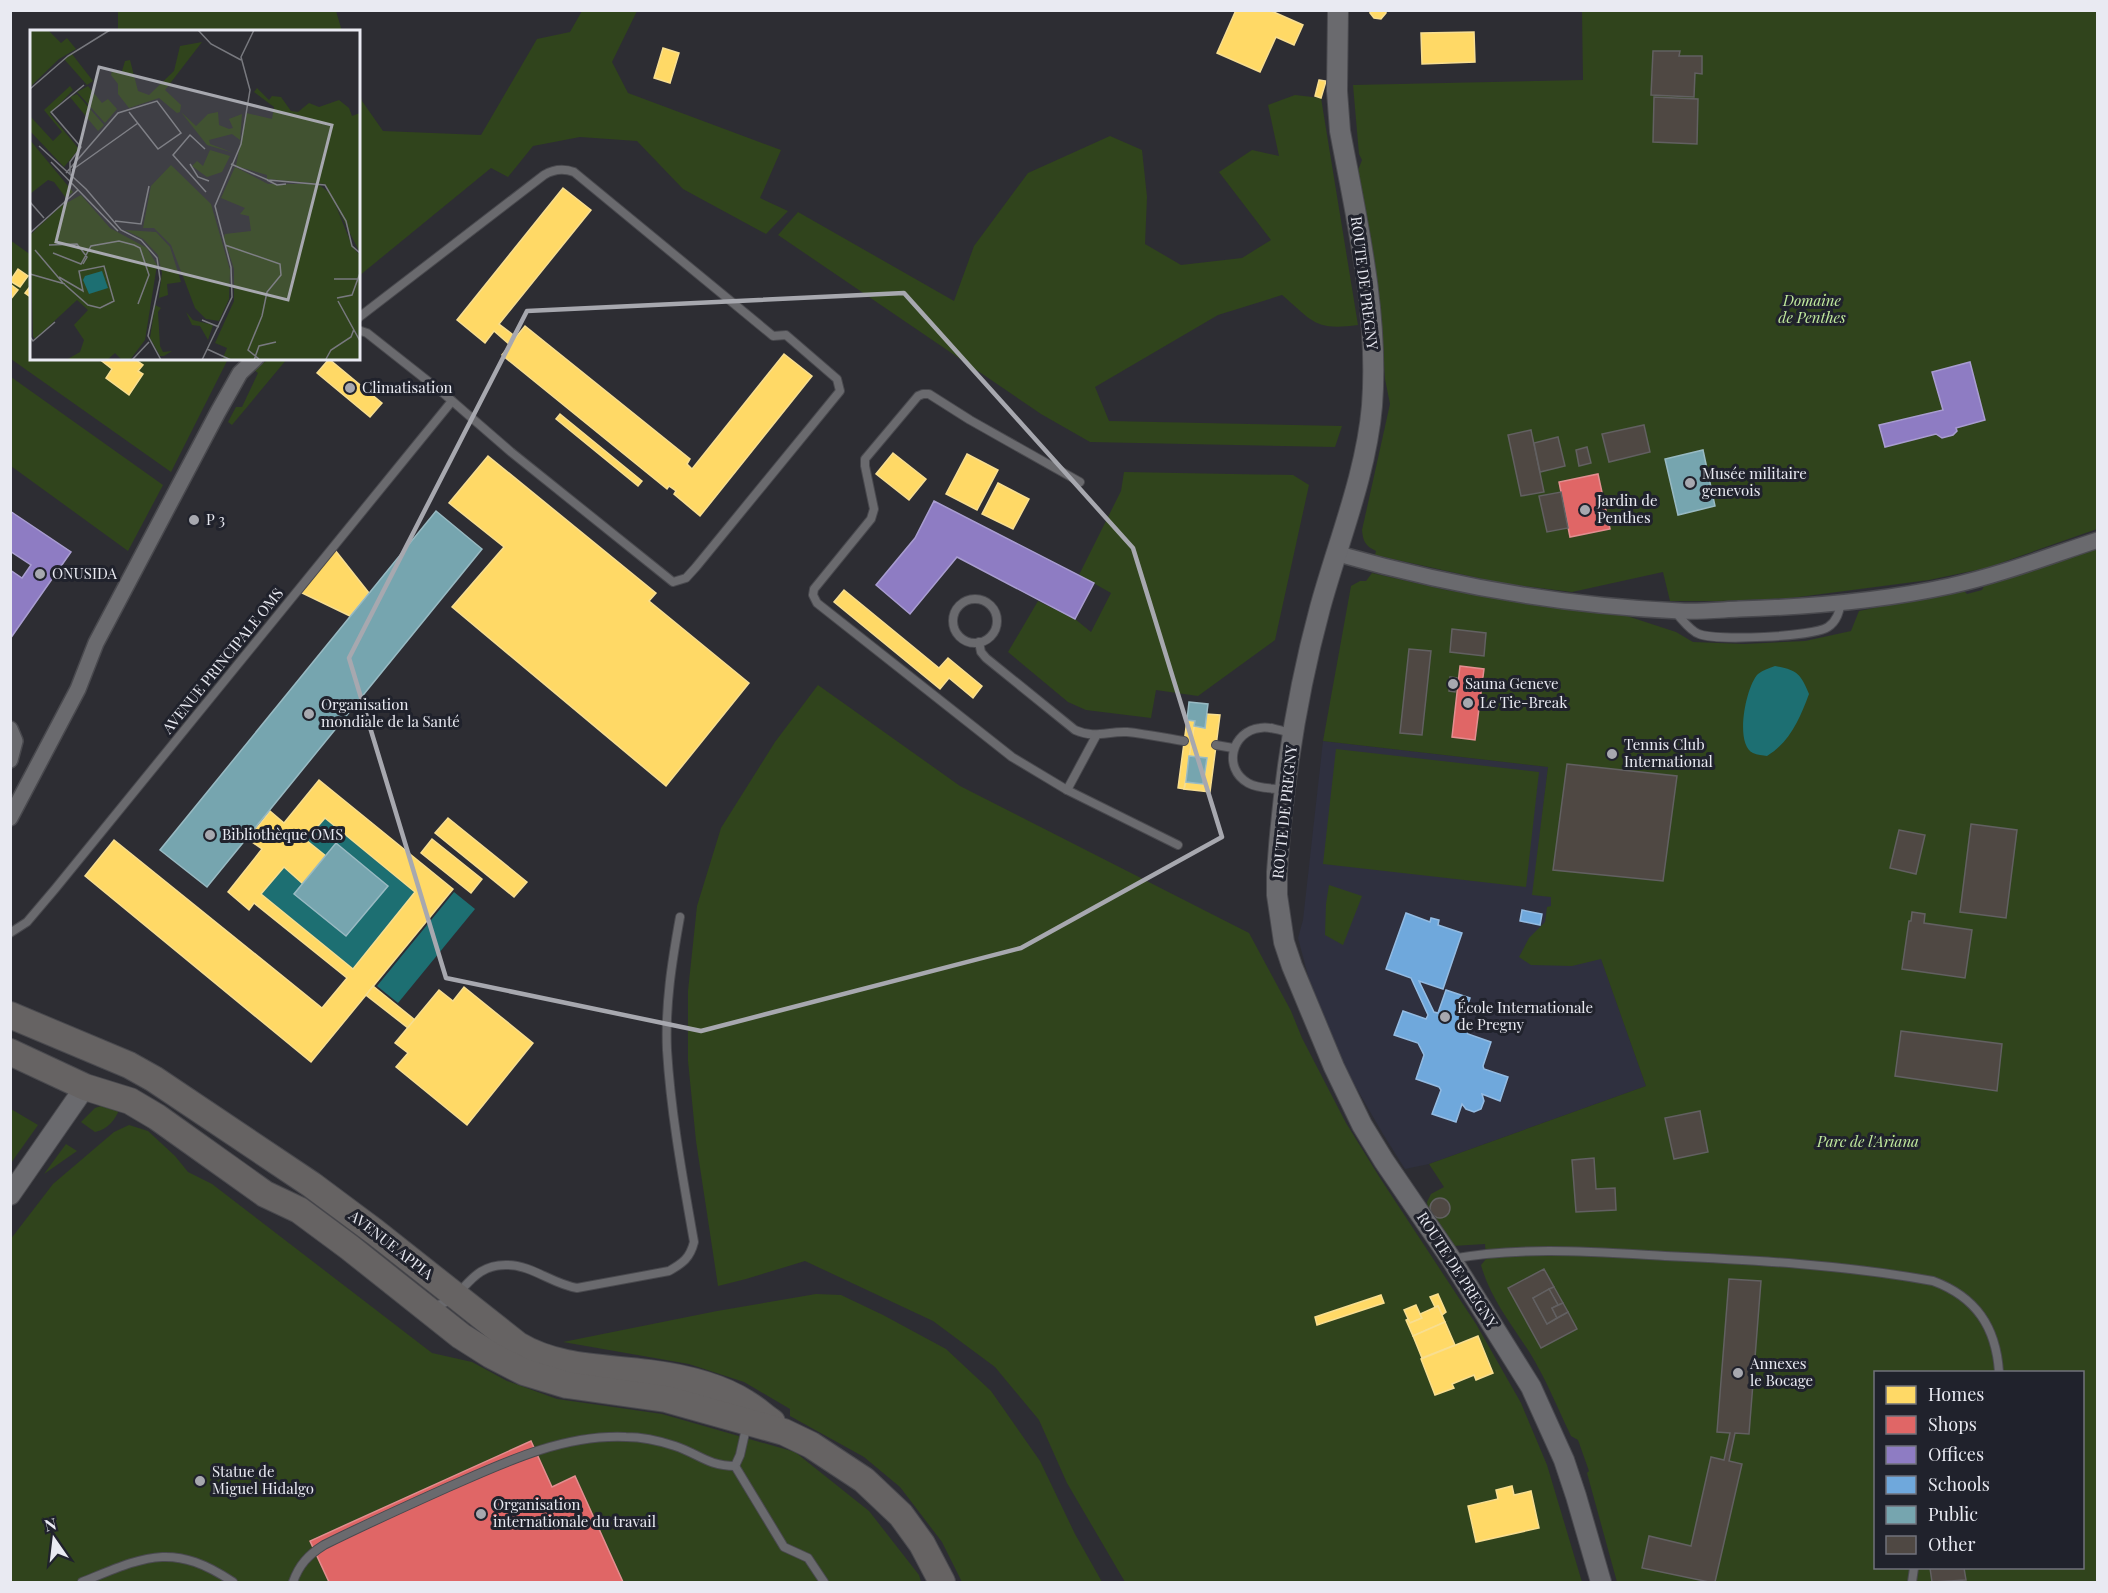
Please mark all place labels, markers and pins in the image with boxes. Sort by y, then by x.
place label: Climatisation [362,377,453,397]
marker: Climatisation [343,381,357,395]
place label: Musée militaire genevois [1702,463,1807,500]
marker: Musée militaire genevois [1683,476,1697,490]
place label: Jardin de Penthes [1596,490,1658,527]
marker: Jardin de Penthes [1578,503,1592,517]
place label: P 3 [206,509,225,529]
marker: P 3 [187,513,201,527]
place label: ONUSIDA [52,563,118,583]
marker: ONUSIDA [33,567,47,581]
place label: Sauna Geneve [1465,673,1559,693]
marker: Sauna Geneve [1446,677,1460,691]
place label: Le Tie-Break [1480,692,1568,712]
place label: Organisation mondiale de la Santé [321,694,460,731]
marker: Le Tie-Break [1461,696,1475,710]
marker: Organisation mondiale de la Santé [302,707,316,721]
place label: Tennis Club International [1624,734,1713,771]
marker: Tennis Club International [1605,747,1619,761]
place label: Bibliothèque OMS [222,824,343,844]
marker: Bibliothèque OMS [203,828,217,842]
place label: École Internationale de Pregny [1457,997,1593,1034]
marker: École Internationale de Pregny [1438,1010,1452,1024]
place label: Annexes le Bocage [1749,1353,1813,1390]
marker: Annexes le Bocage [1731,1366,1745,1380]
place label: Statue de Miguel Hidalgo [212,1461,314,1498]
marker: Statue de Miguel Hidalgo [193,1474,207,1488]
place label: Organisation internationale du travail [493,1494,656,1531]
marker: Organisation internationale du travail [474,1507,488,1521]

